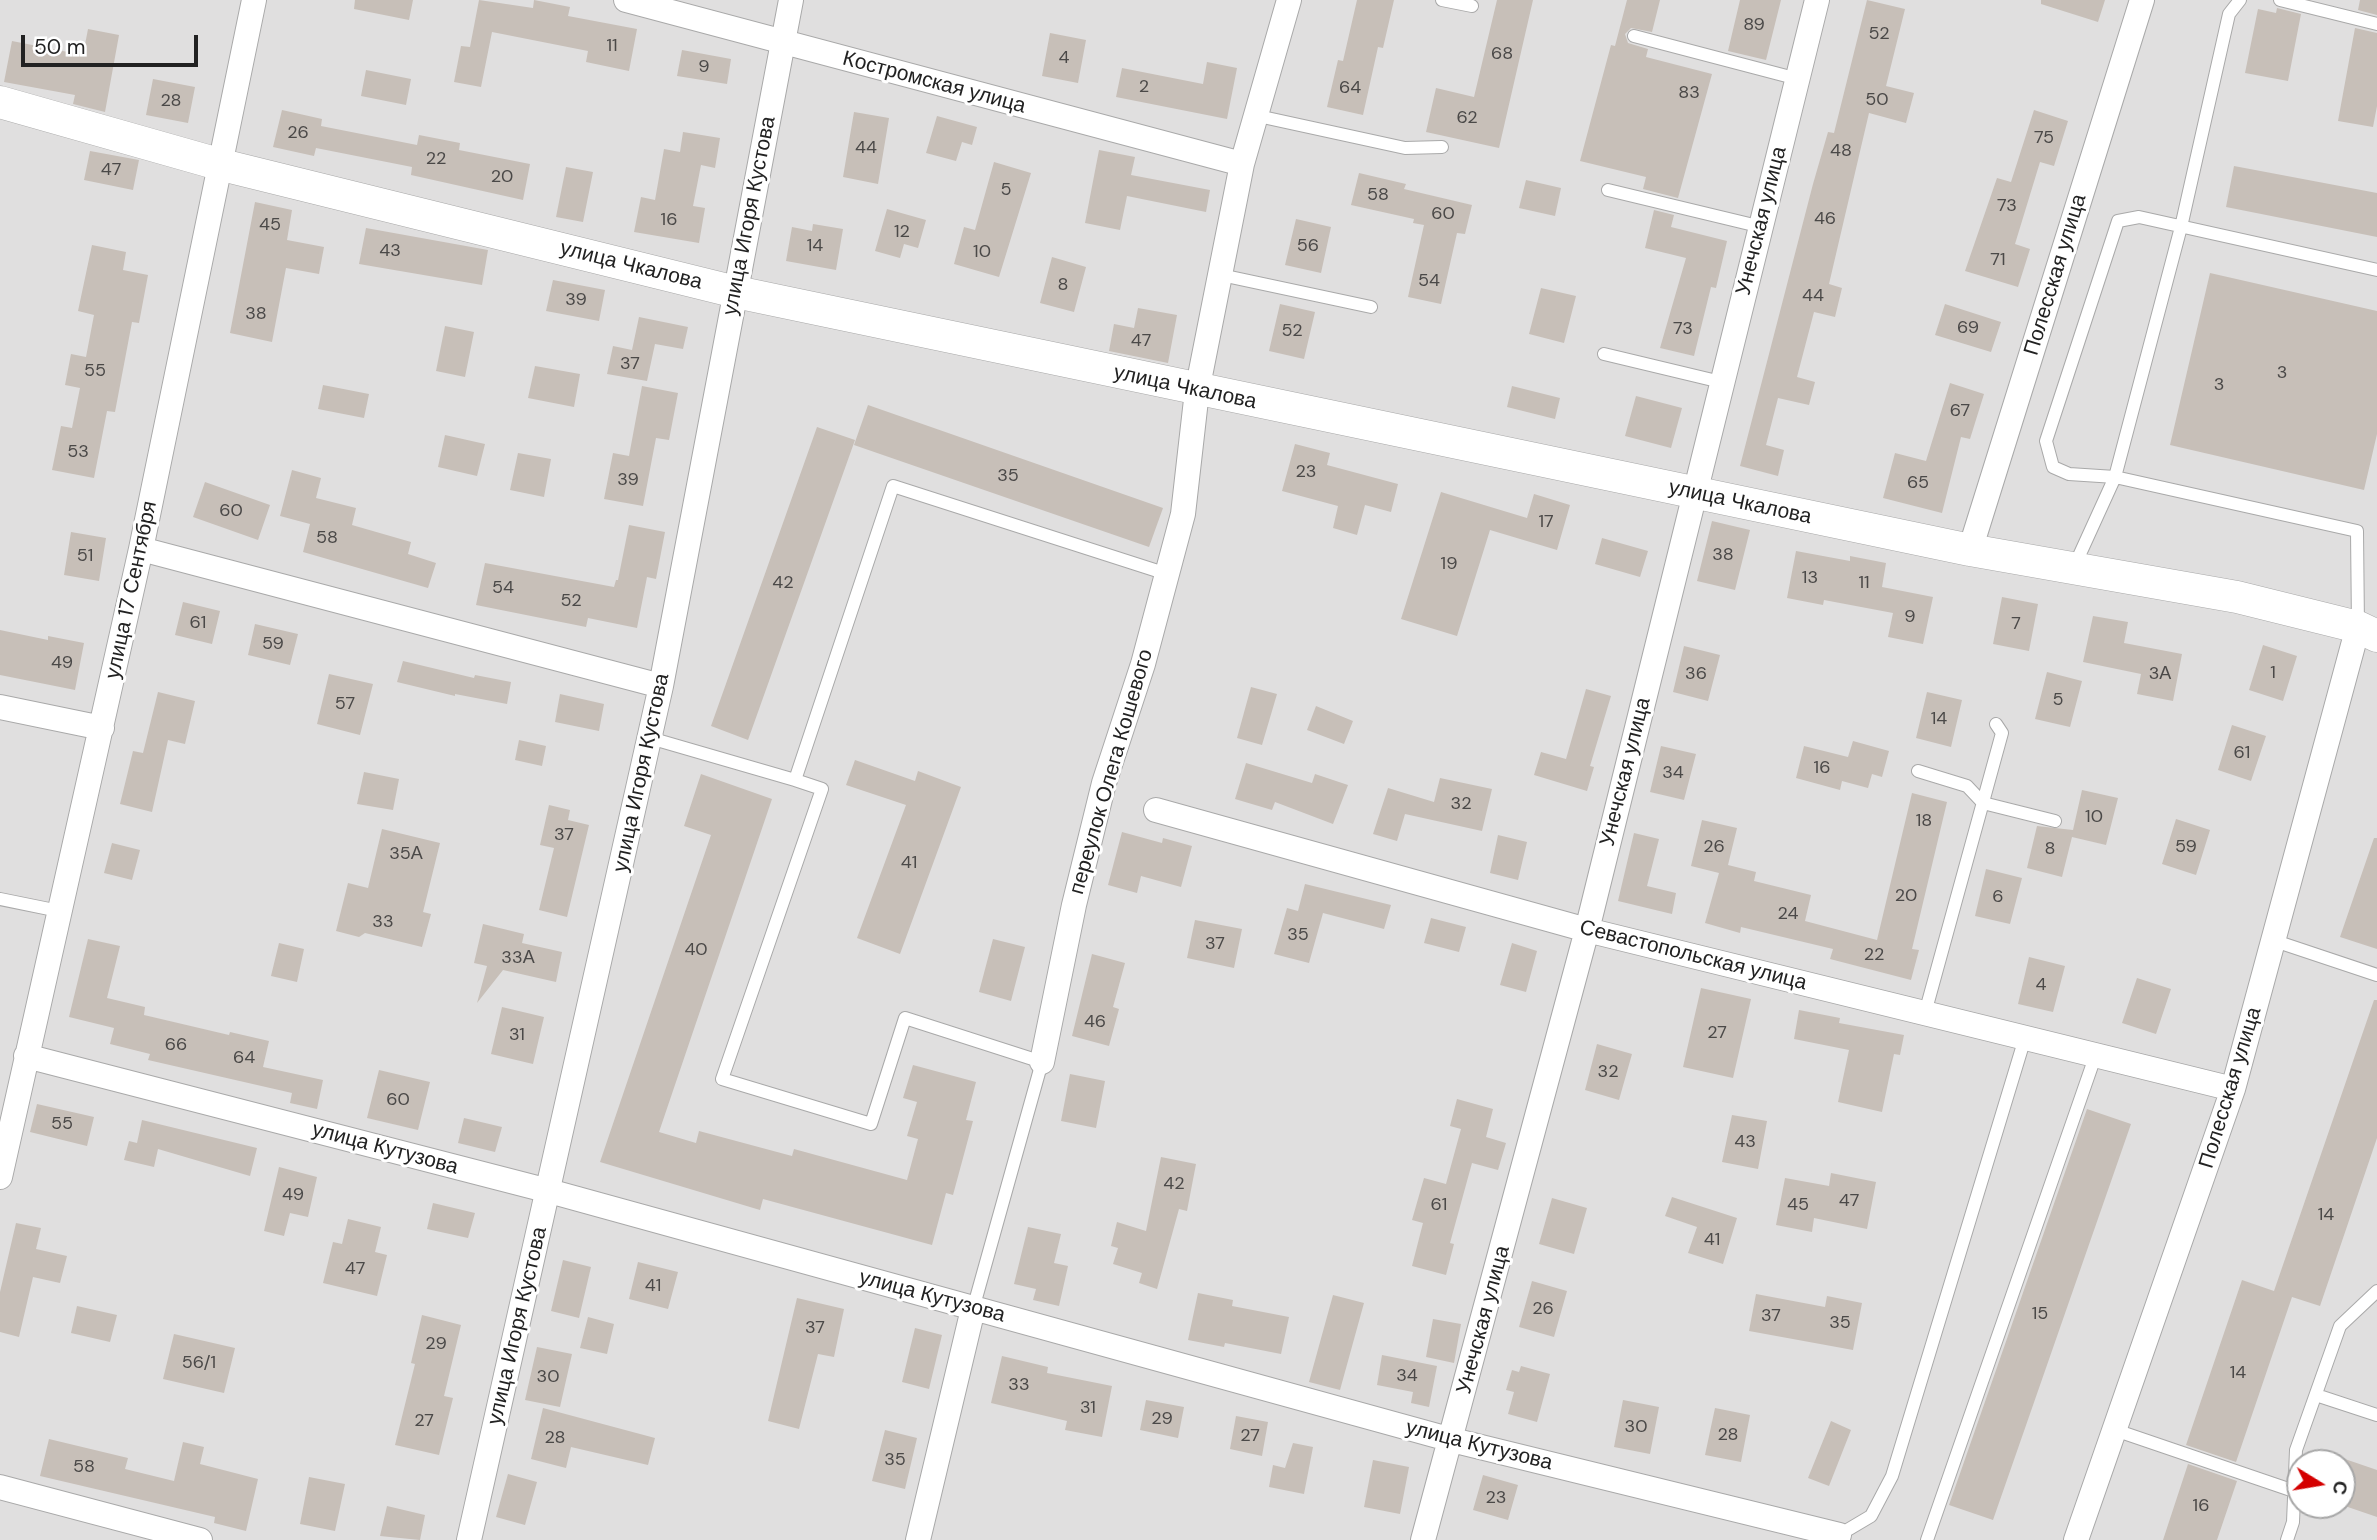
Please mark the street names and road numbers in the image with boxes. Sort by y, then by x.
street label: Костромская улица [840,46,1028,120]
street label: улица Игоря Кустова [718,114,782,318]
street label: Унечская улица [1731,144,1793,298]
street label: Полесская улица [2019,191,2093,359]
street label: улица Чкалова [557,236,705,296]
street label: улица Чкалова [1111,361,1259,415]
street label: улица Чкалова [1666,476,1814,530]
street label: улица 17 Сентября [101,499,163,681]
street label: переулок Олега Кошевого [1065,647,1159,897]
street label: улица Игоря Кустова [609,671,675,875]
street label: Унечская улица [1595,695,1657,849]
street label: Севастопольская улица [1577,916,1809,996]
street label: Полесская улица [2194,1004,2268,1172]
street label: улица Кутузова [309,1117,461,1181]
street label: улица Игоря Кустова [483,1225,553,1427]
street label: Унечская улица [1452,1243,1516,1397]
street label: улица Кутузова [856,1265,1008,1329]
street label: улица Кутузова [1403,1416,1555,1476]

